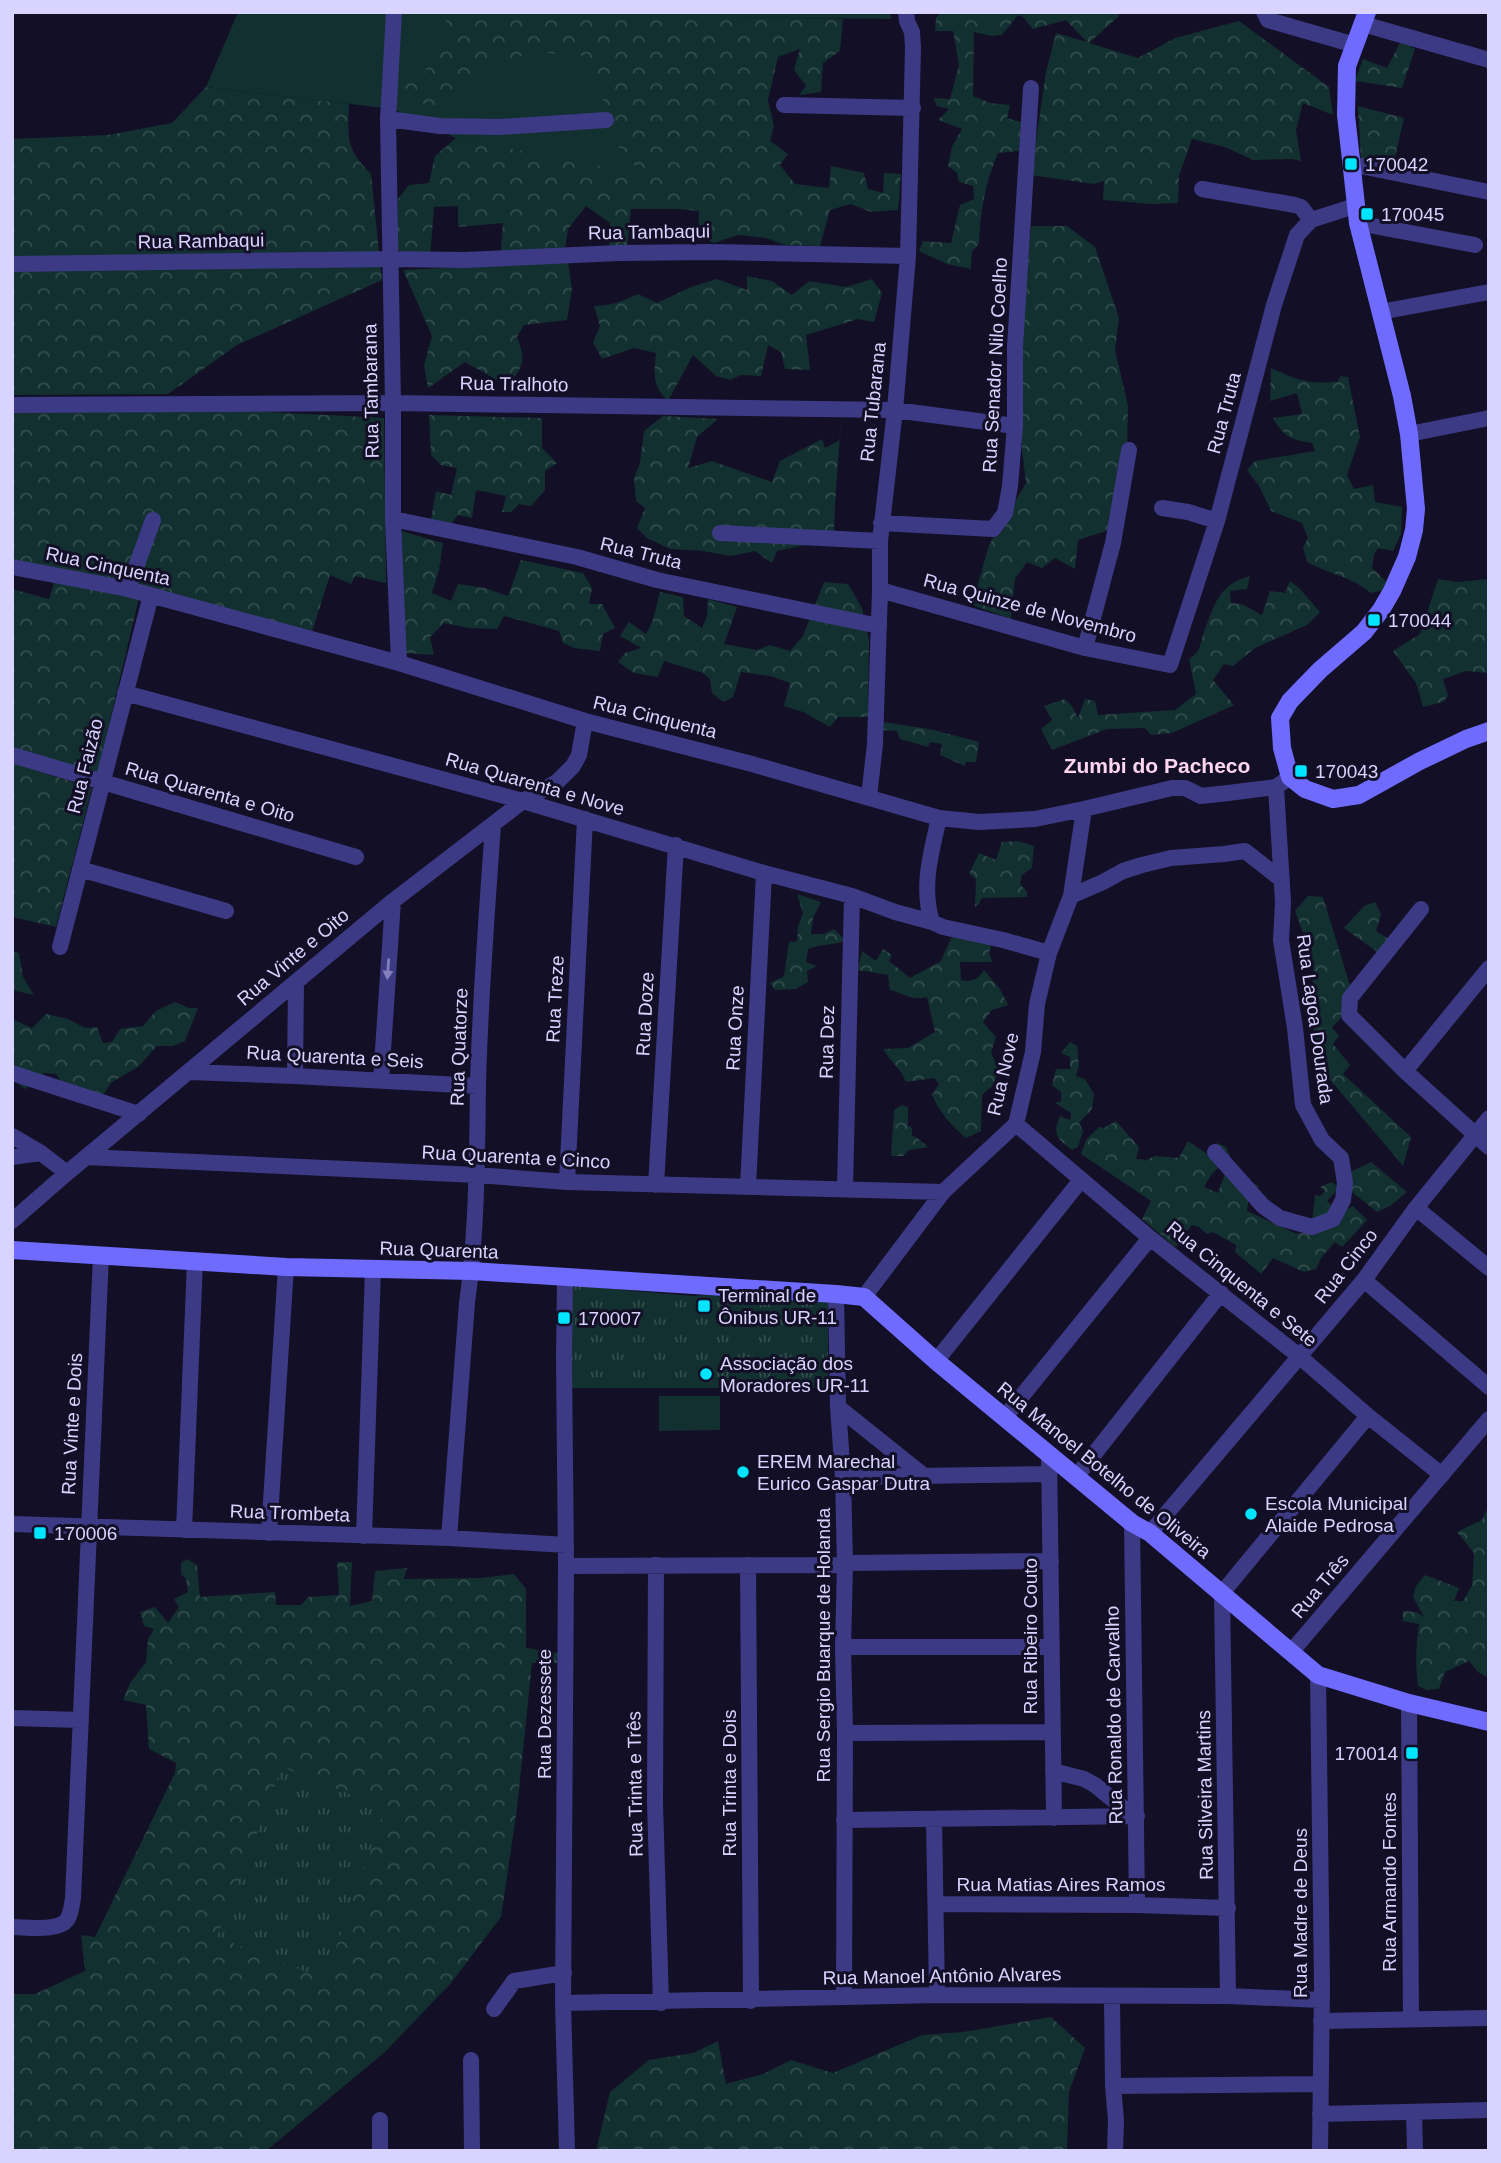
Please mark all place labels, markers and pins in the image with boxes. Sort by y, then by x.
place label: 170042 [1365,154,1428,175]
marker: 170042 [1343,156,1359,172]
place label: 170045 [1381,204,1444,225]
marker: 170045 [1359,206,1375,222]
place label: 170044 [1388,610,1452,631]
marker: 170044 [1366,612,1382,628]
place label: 170043 [1315,761,1378,782]
marker: 170043 [1293,763,1309,779]
place label: Terminal de Ônibus UR-11 [718,1285,837,1328]
marker: Terminal de Ônibus UR-11 [696,1298,712,1314]
place label: 170007 [578,1308,641,1329]
marker: 170007 [556,1310,572,1326]
place label: Associação dos Moradores UR-11 [720,1353,870,1396]
marker: Associação dos Moradores UR-11 [698,1366,714,1382]
place label: EREM Marechal Eurico Gaspar Dutra [757,1451,931,1494]
marker: EREM Marechal Eurico Gaspar Dutra [735,1464,751,1480]
place label: Escola Municipal Alaide Pedrosa [1265,1493,1408,1536]
marker: Escola Municipal Alaide Pedrosa [1243,1506,1259,1522]
place label: 170006 [54,1523,117,1544]
marker: 170006 [32,1525,48,1541]
place label: 170014 [1335,1743,1398,1764]
marker: 170014 [1404,1745,1420,1761]

